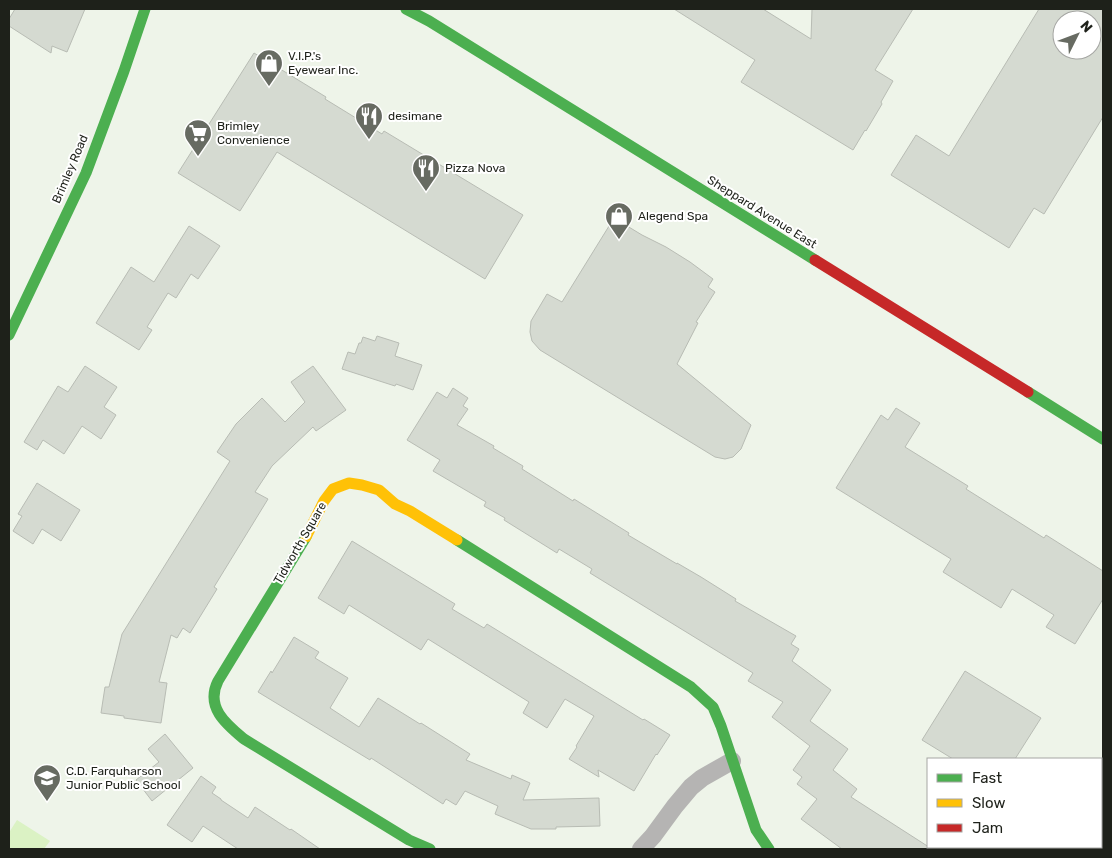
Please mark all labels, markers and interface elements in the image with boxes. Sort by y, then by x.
north arrow [1052,10,1102,60]
text: N [1077,17,1096,36]
shop icon: V.I.P.'s Eyewear Inc. [254,48,284,87]
place label: V.I.P.'s Eyewear Inc. [288,49,358,77]
restaurant icon: desimane [354,101,384,140]
place label: desimane [388,109,442,123]
supermarket icon: Brimley Convenience [183,118,213,157]
place label: Brimley Convenience [217,119,290,147]
street label: Brimley Road [49,133,91,205]
restaurant icon: Pizza Nova [411,153,441,192]
place label: Pizza Nova [445,161,505,175]
street label: Sheppard Avenue East [705,173,820,252]
shop icon: Alegend Spa [604,201,634,240]
place label: Alegend Spa [638,209,708,223]
street label: Tidworth Square [271,499,329,587]
legend [927,758,1102,848]
school or university icon: C.D. Farquharson Junior Public School [32,763,62,802]
place label: C.D. Farquharson Junior Public School [66,764,181,792]
text: Fast [972,769,1002,787]
text: Slow [972,794,1005,812]
text: Jam [972,819,1003,837]

